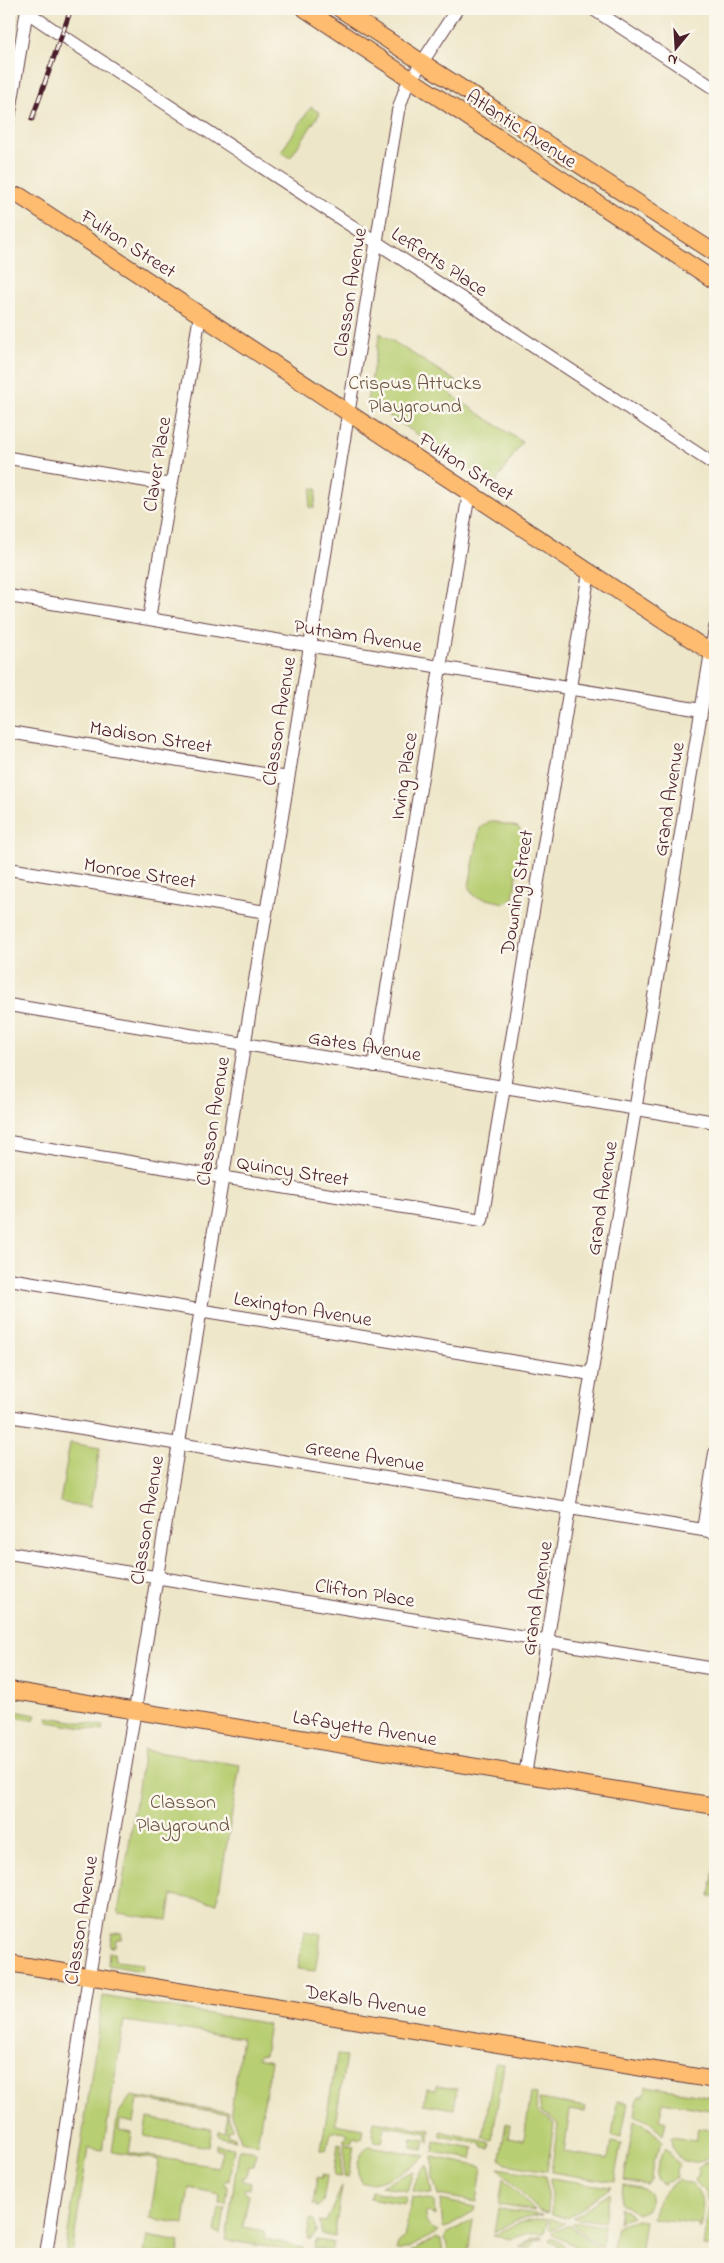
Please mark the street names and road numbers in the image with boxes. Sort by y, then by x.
street label: Atlantic Avenue [459,83,582,177]
street label: Fulton Street [73,203,181,287]
street label: Lefferts Place [385,221,493,305]
street label: Classon Avenue [327,226,376,359]
street label: Claver Place [137,415,180,514]
street label: Fulton Street [411,426,519,510]
street label: Putnam Avenue [291,613,424,662]
street label: Classon Avenue [256,655,305,788]
street label: Madison Street [87,714,214,763]
street label: Irving Place [384,730,428,823]
street label: Grand Avenue [647,740,694,859]
street label: Downing Street [494,828,544,958]
street label: Monroe Street [81,851,198,898]
street label: Gates Avenue [306,1024,423,1071]
street label: Classon Avenue [190,1055,239,1188]
street label: Grand Avenue [580,1139,627,1258]
street label: Quincy Street [234,1149,351,1196]
street label: Lexington Avenue [231,1285,374,1337]
street label: Greene Avenue [303,1434,426,1481]
street label: Classon Avenue [124,1454,173,1587]
street label: Grand Avenue [515,1539,562,1658]
street label: Clifton Place [313,1572,417,1617]
street label: Lafayette Avenue [290,1704,439,1755]
street label: Classon Avenue [58,1854,107,1987]
street label: DeKalb Avenue [302,1978,429,2026]

